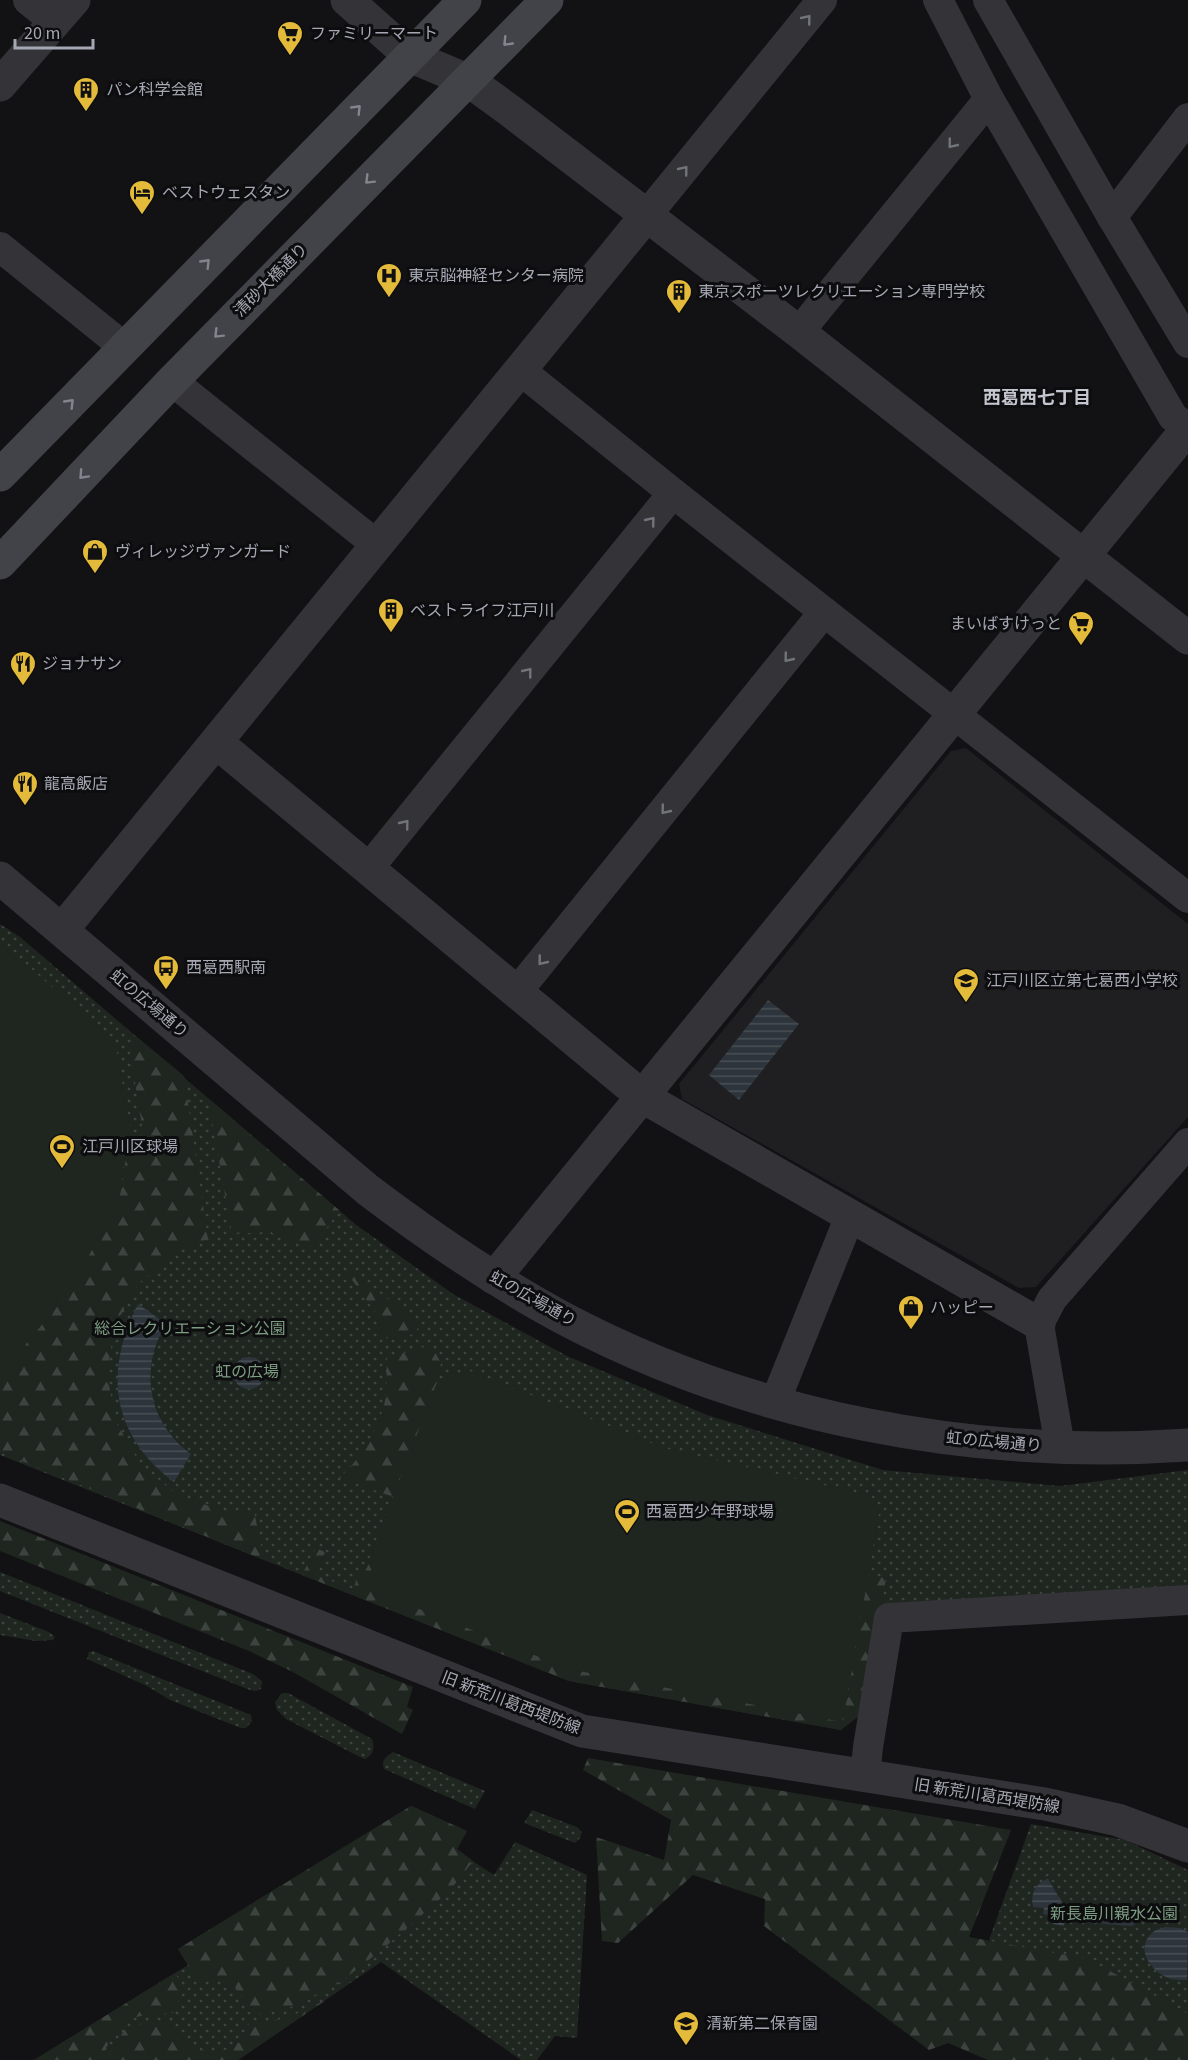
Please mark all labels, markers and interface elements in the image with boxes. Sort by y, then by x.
scale bar [15,12,93,50]
one-way arrow [799,15,810,26]
supermarket icon: ファミリーマート [275,19,305,57]
text: 20 m [24,21,60,46]
place label: ファミリーマート [310,23,438,45]
one-way arrow [503,35,514,46]
building icon: パン科学会館 [71,75,101,113]
place label: パン科学会館 [106,79,203,101]
one-way arrow [350,105,361,116]
one-way arrow [948,138,959,149]
one-way arrow [676,166,687,177]
one-way arrow [366,173,377,184]
hotel icon: ベストウェスタン [127,178,157,216]
place label: ベストウェスタン [162,182,290,204]
street label: 清砂大橋通り [229,238,313,322]
one-way arrow [199,260,210,270]
hospital icon: 東京脳神経センター病院 [374,261,404,299]
place label: 東京脳神経センター病院 [408,265,584,287]
building icon: 東京スポーツレクリエーション専門学校 [664,277,694,315]
place label: 東京スポーツレクリエーション専門学校 [698,281,985,303]
one-way arrow [214,327,225,338]
district label: 西葛西七丁目 [983,386,1091,411]
one-way arrow [63,399,74,409]
one-way arrow [79,469,90,479]
one-way arrow [643,517,654,528]
shop icon: ヴィレッジヴァンガード [80,537,110,575]
place label: ヴィレッジヴァンガード [115,541,291,563]
building icon: ベストライフ江戸川 [376,596,406,634]
place label: ベストライフ江戸川 [410,600,554,622]
supermarket icon: まいばすけっと [1066,609,1096,647]
place label: まいばすけっと [950,613,1062,635]
restaurant icon: ジョナサン [8,649,38,687]
one-way arrow [784,651,795,662]
place label: ジョナサン [42,653,122,675]
one-way arrow [520,668,531,679]
restaurant icon: 龍高飯店 [10,769,40,807]
place label: 龍高飯店 [44,773,108,795]
one-way arrow [661,803,672,814]
one-way arrow [397,820,408,831]
bus stop icon: 西葛西駅南 [151,953,181,991]
one-way arrow [538,954,549,965]
place label: 西葛西駅南 [186,957,266,979]
street label: 虹の広場通り [105,965,193,1043]
school or university icon: 江戸川区立第七葛西小学校 [951,966,981,1004]
place label: 江戸川区立第七葛西小学校 [986,970,1178,992]
sports icon: 江戸川区球場 [47,1132,77,1170]
place label: 江戸川区球場 [82,1136,178,1158]
street label: 虹の広場通り [486,1266,580,1332]
shop icon: ハッピー [896,1293,926,1331]
place label: ハッピー [930,1297,994,1319]
park label: 総合レクリエーション公園 [94,1318,286,1340]
park label: 虹の広場 [215,1361,279,1383]
street label: 虹の広場通り [945,1427,1043,1457]
sports icon: 西葛西少年野球場 [612,1497,642,1535]
place label: 西葛西少年野球場 [646,1501,774,1523]
street label: 旧 新荒川葛西堤防線 [438,1666,584,1740]
street label: 旧 新荒川葛西堤防線 [913,1774,1061,1818]
park label: 新長島川親水公園 [1050,1903,1178,1925]
school or university icon: 清新第二保育園 [671,2009,701,2047]
place label: 清新第二保育園 [706,2013,818,2035]

